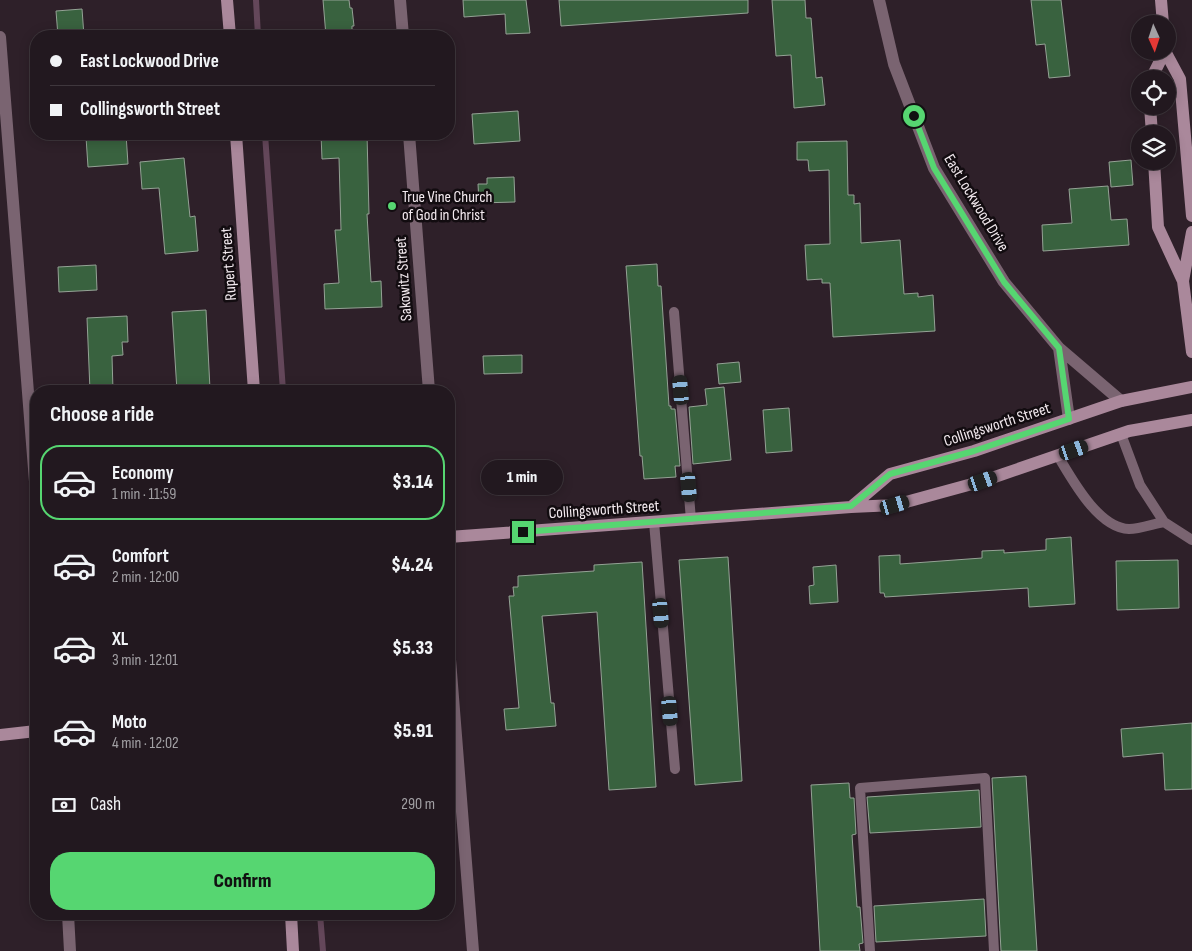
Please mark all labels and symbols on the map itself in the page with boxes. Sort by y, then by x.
north arrow [1131,15,1176,60]
route start [903,105,925,127]
street label: East Lockwood Drive [940,151,1012,255]
place label: True Vine Church of God in Christ [402,188,492,225]
marker: True Vine Church of God in Christ [386,200,398,212]
street label: Rupert Street [217,227,241,301]
street label: Sakowitz Street [392,236,416,322]
car [672,374,689,406]
street label: Collingsworth Street [941,399,1053,451]
car [1057,438,1090,462]
callout: 1 min [482,460,564,494]
car [966,469,999,493]
car [680,471,697,503]
car [878,494,911,516]
street label: Collingsworth Street [548,497,660,523]
route end [512,521,534,543]
car [652,597,669,629]
car [661,695,678,727]

